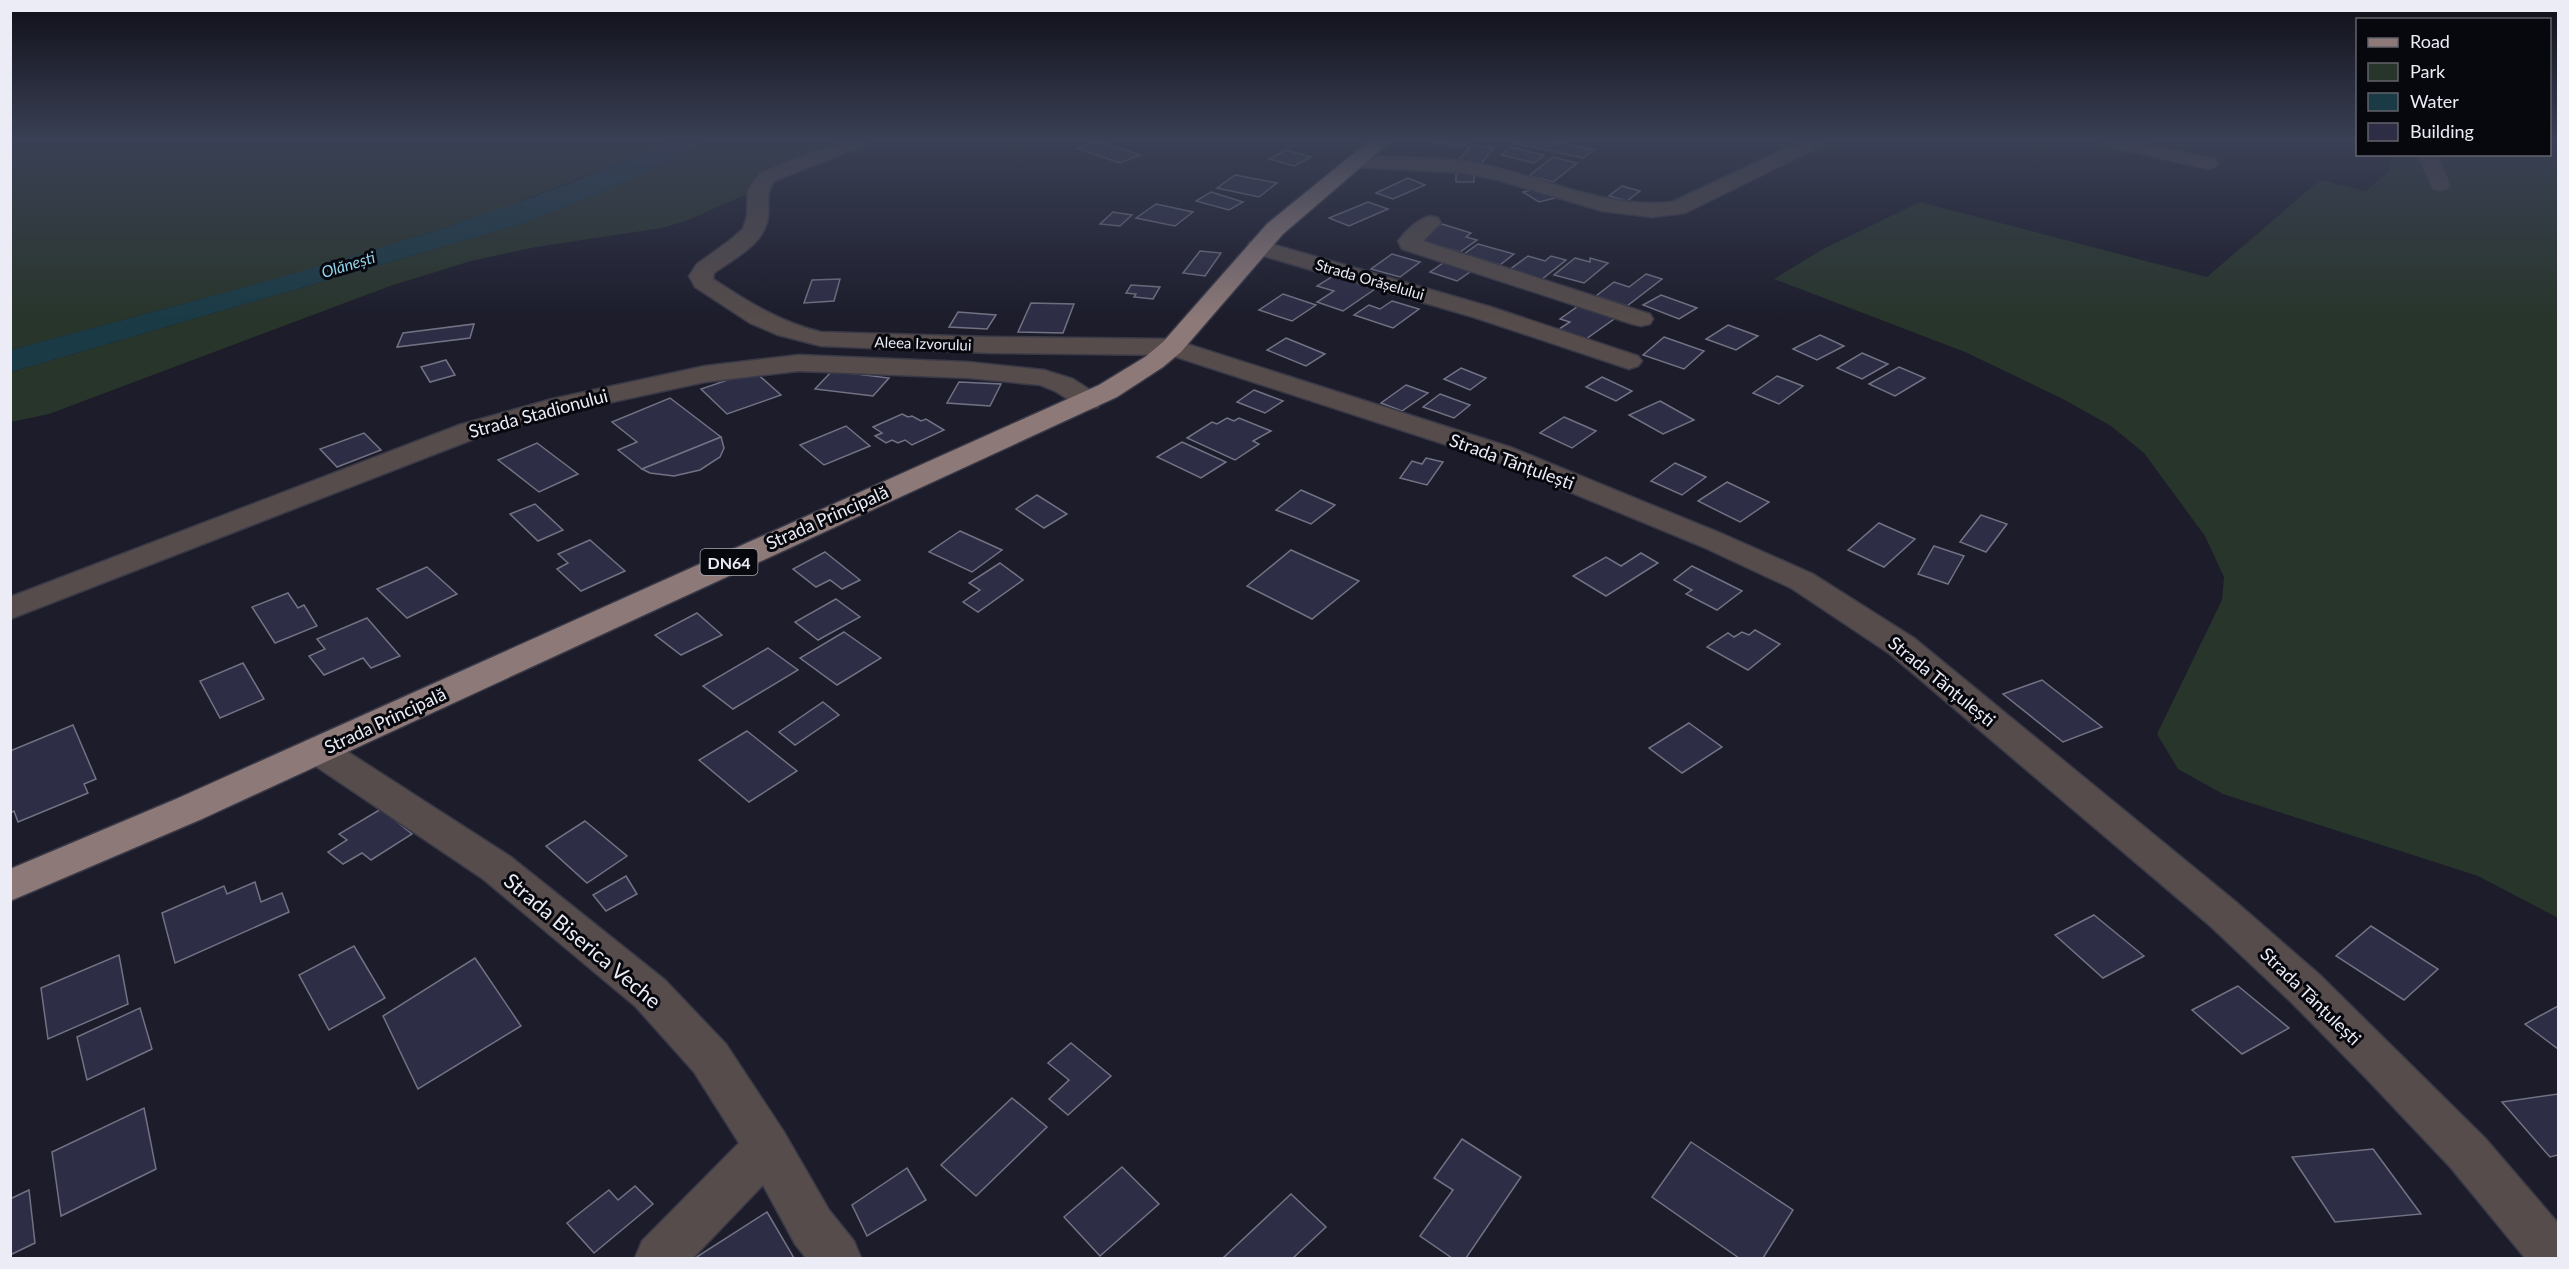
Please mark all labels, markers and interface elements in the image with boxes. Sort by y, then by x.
legend [2356,18,2551,156]
text: Road [2410,30,2450,52]
text: Park [2410,60,2446,82]
text: Water [2410,90,2459,112]
text: Building [2410,120,2474,142]
water label: Olănești [319,247,378,281]
street label: Strada Orășelului [1314,255,1426,303]
street label: Aleea Izvorului [874,332,972,354]
street label: Strada Stadionului [466,384,610,442]
street label: Strada Tănțulești [1447,428,1577,494]
street label: Strada Principală [762,480,892,554]
road number: DN64 [700,549,758,575]
street label: Strada Tănțulești [1884,631,2000,731]
street label: Strada Principală [321,682,449,758]
street label: Strada Biserica Veche [500,867,666,1013]
street label: Strada Tănțulești [2256,943,2366,1049]

